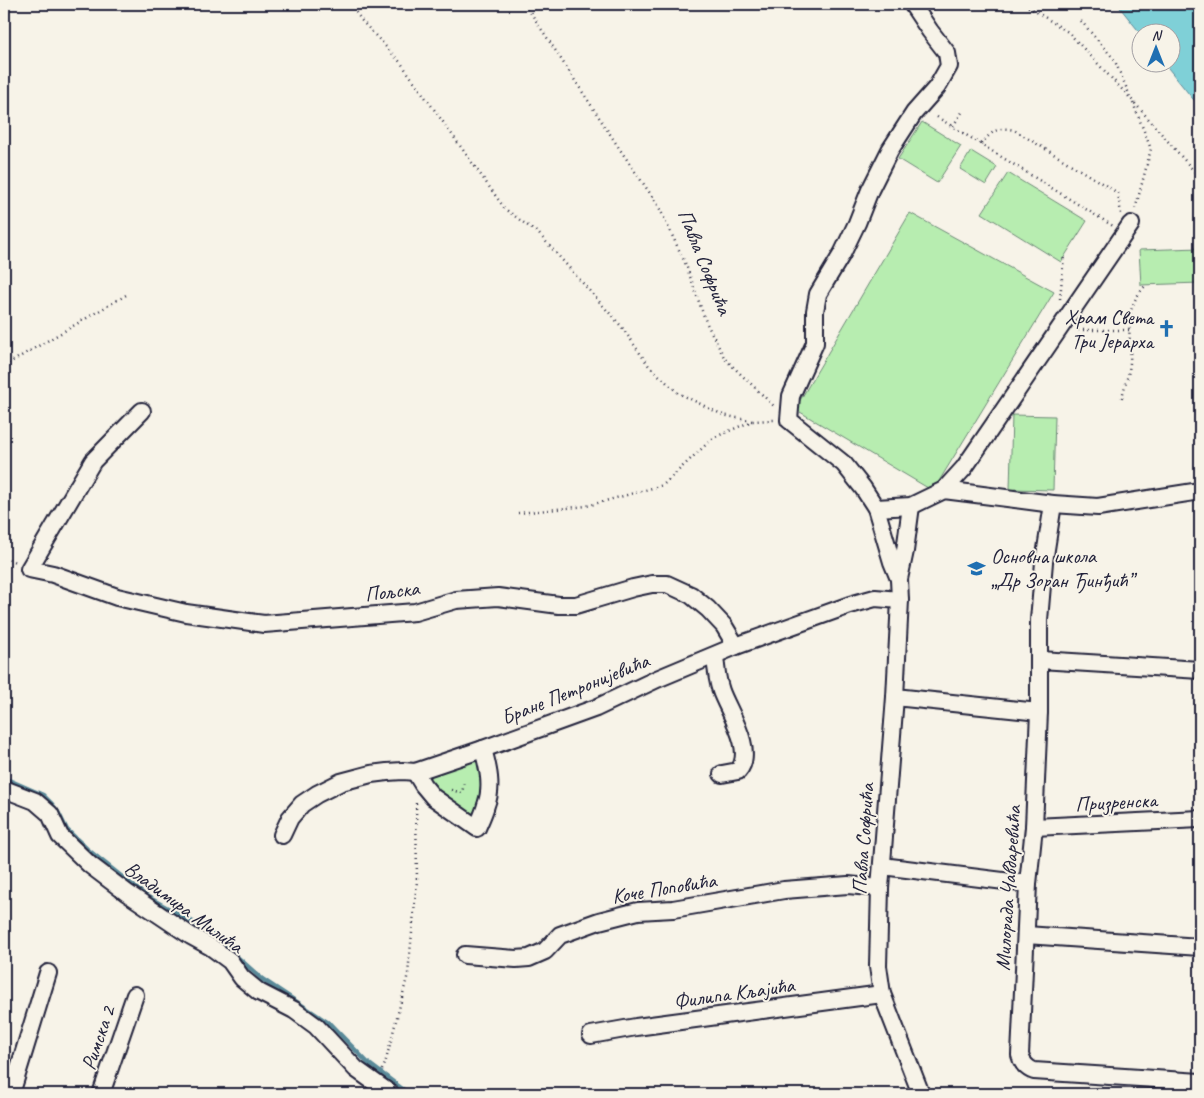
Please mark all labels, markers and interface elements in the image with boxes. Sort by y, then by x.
north arrow [1132,22,1182,72]
text: N [1152,27,1163,44]
street label: Павла Софрића [672,206,739,320]
place label: Храм Света Три Јерарха [1065,304,1155,354]
church icon: Храм Света Три Јерарха [1157,319,1177,339]
place label: Основна школа „Др Зоран Ђинђић” [991,543,1137,594]
school or university icon: Основна школа „Др Зоран Ђинђић” [967,558,987,578]
street label: Пољска [363,575,422,607]
street label: Бране Петронијевића [497,647,655,731]
street label: Павла Софрића [846,781,880,895]
street label: Призренска [1075,787,1160,817]
street label: Милорада Чавдаревића [989,803,1027,971]
street label: Владимира Милића [119,855,250,960]
street label: Коче Поповића [610,867,720,909]
street label: Филипа Кљајића [672,971,798,1014]
street label: Римска 2 [75,1001,121,1073]

